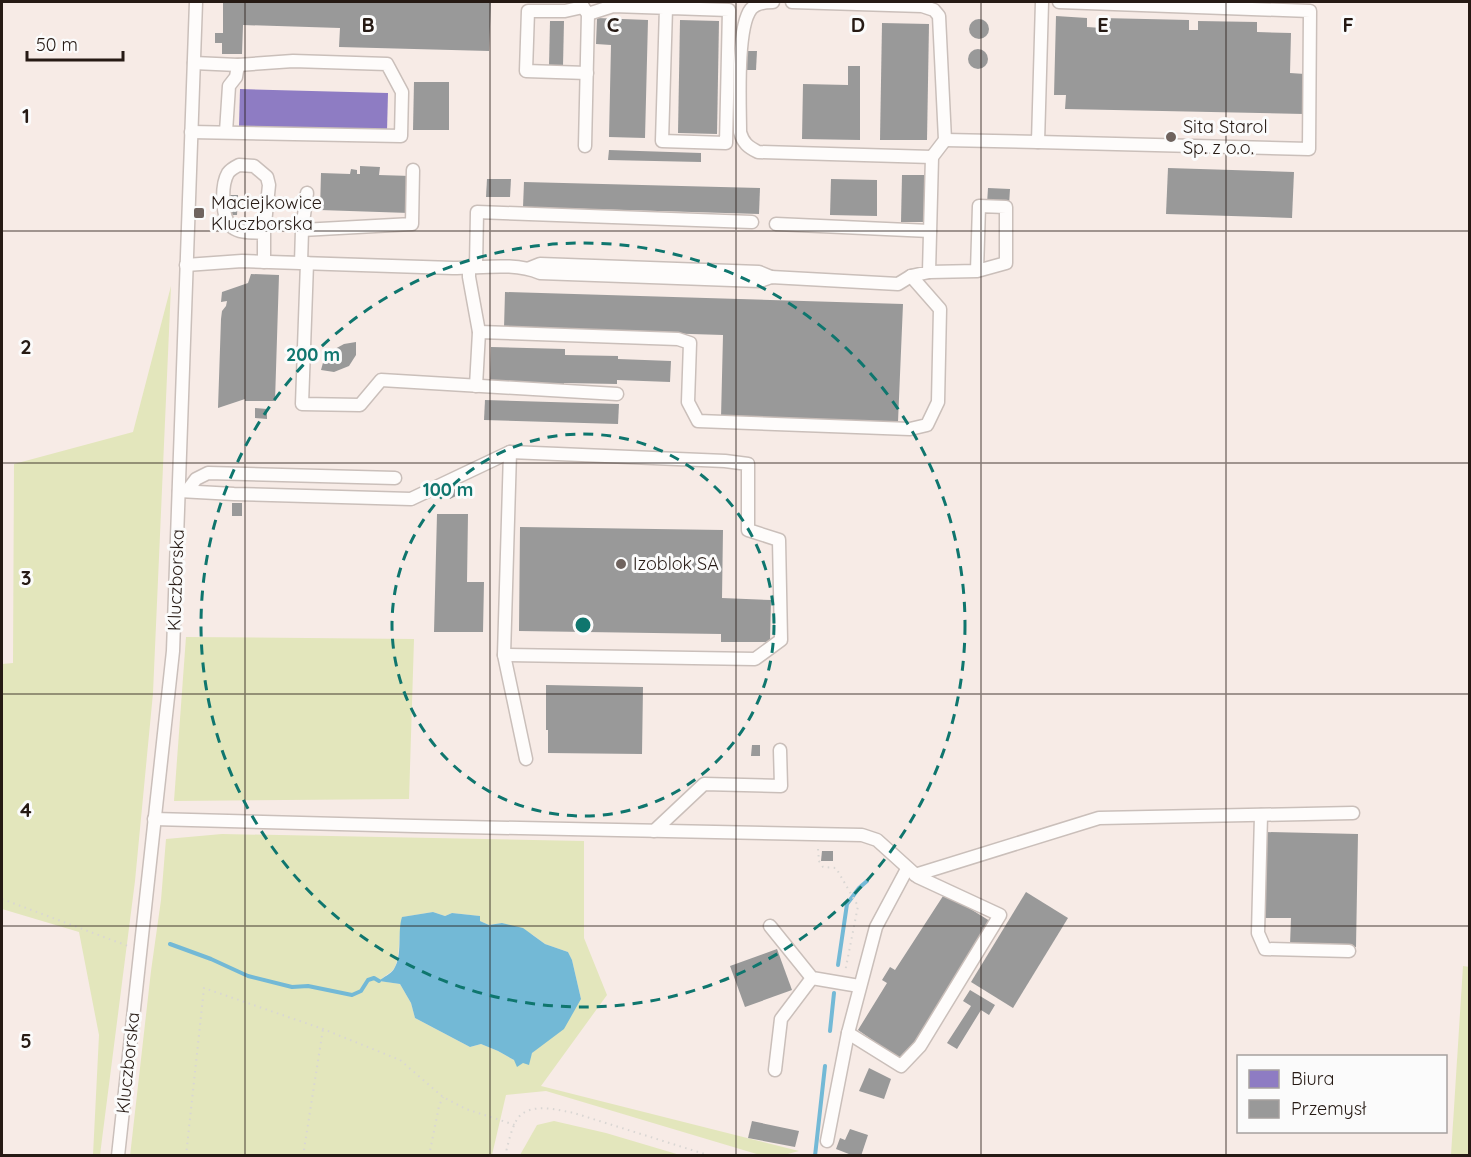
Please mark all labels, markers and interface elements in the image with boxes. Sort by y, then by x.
text: B [361,12,375,37]
text: C [607,12,620,37]
text: D [851,12,865,37]
text: E [1097,12,1109,37]
text: F [1342,12,1354,37]
scale bar [27,24,123,62]
text: 50 m [36,33,78,56]
text: 1 [22,103,30,128]
place label: Sita Starol Sp. z o.o. [1183,115,1268,159]
marker: Sita Starol Sp. z o.o. [1164,130,1178,144]
place label: Maciejkowice Kluczborska [211,191,322,235]
marker: Maciejkowice Kluczborska [192,206,206,220]
text: 2 [20,334,32,359]
text: 200 m [286,343,340,366]
text: 100 m [423,478,473,501]
street label: Kluczborska [162,529,189,631]
place label: Izoblok SA [633,552,719,575]
marker: Izoblok SA [614,557,628,571]
text: 3 [21,565,31,590]
centre of rings [573,615,593,635]
text: 4 [20,797,32,822]
street label: Kluczborska [111,1011,144,1115]
text: 5 [20,1028,32,1053]
legend [1237,1055,1447,1133]
text: Biura [1291,1067,1334,1090]
text: Przemysł [1291,1097,1367,1120]

